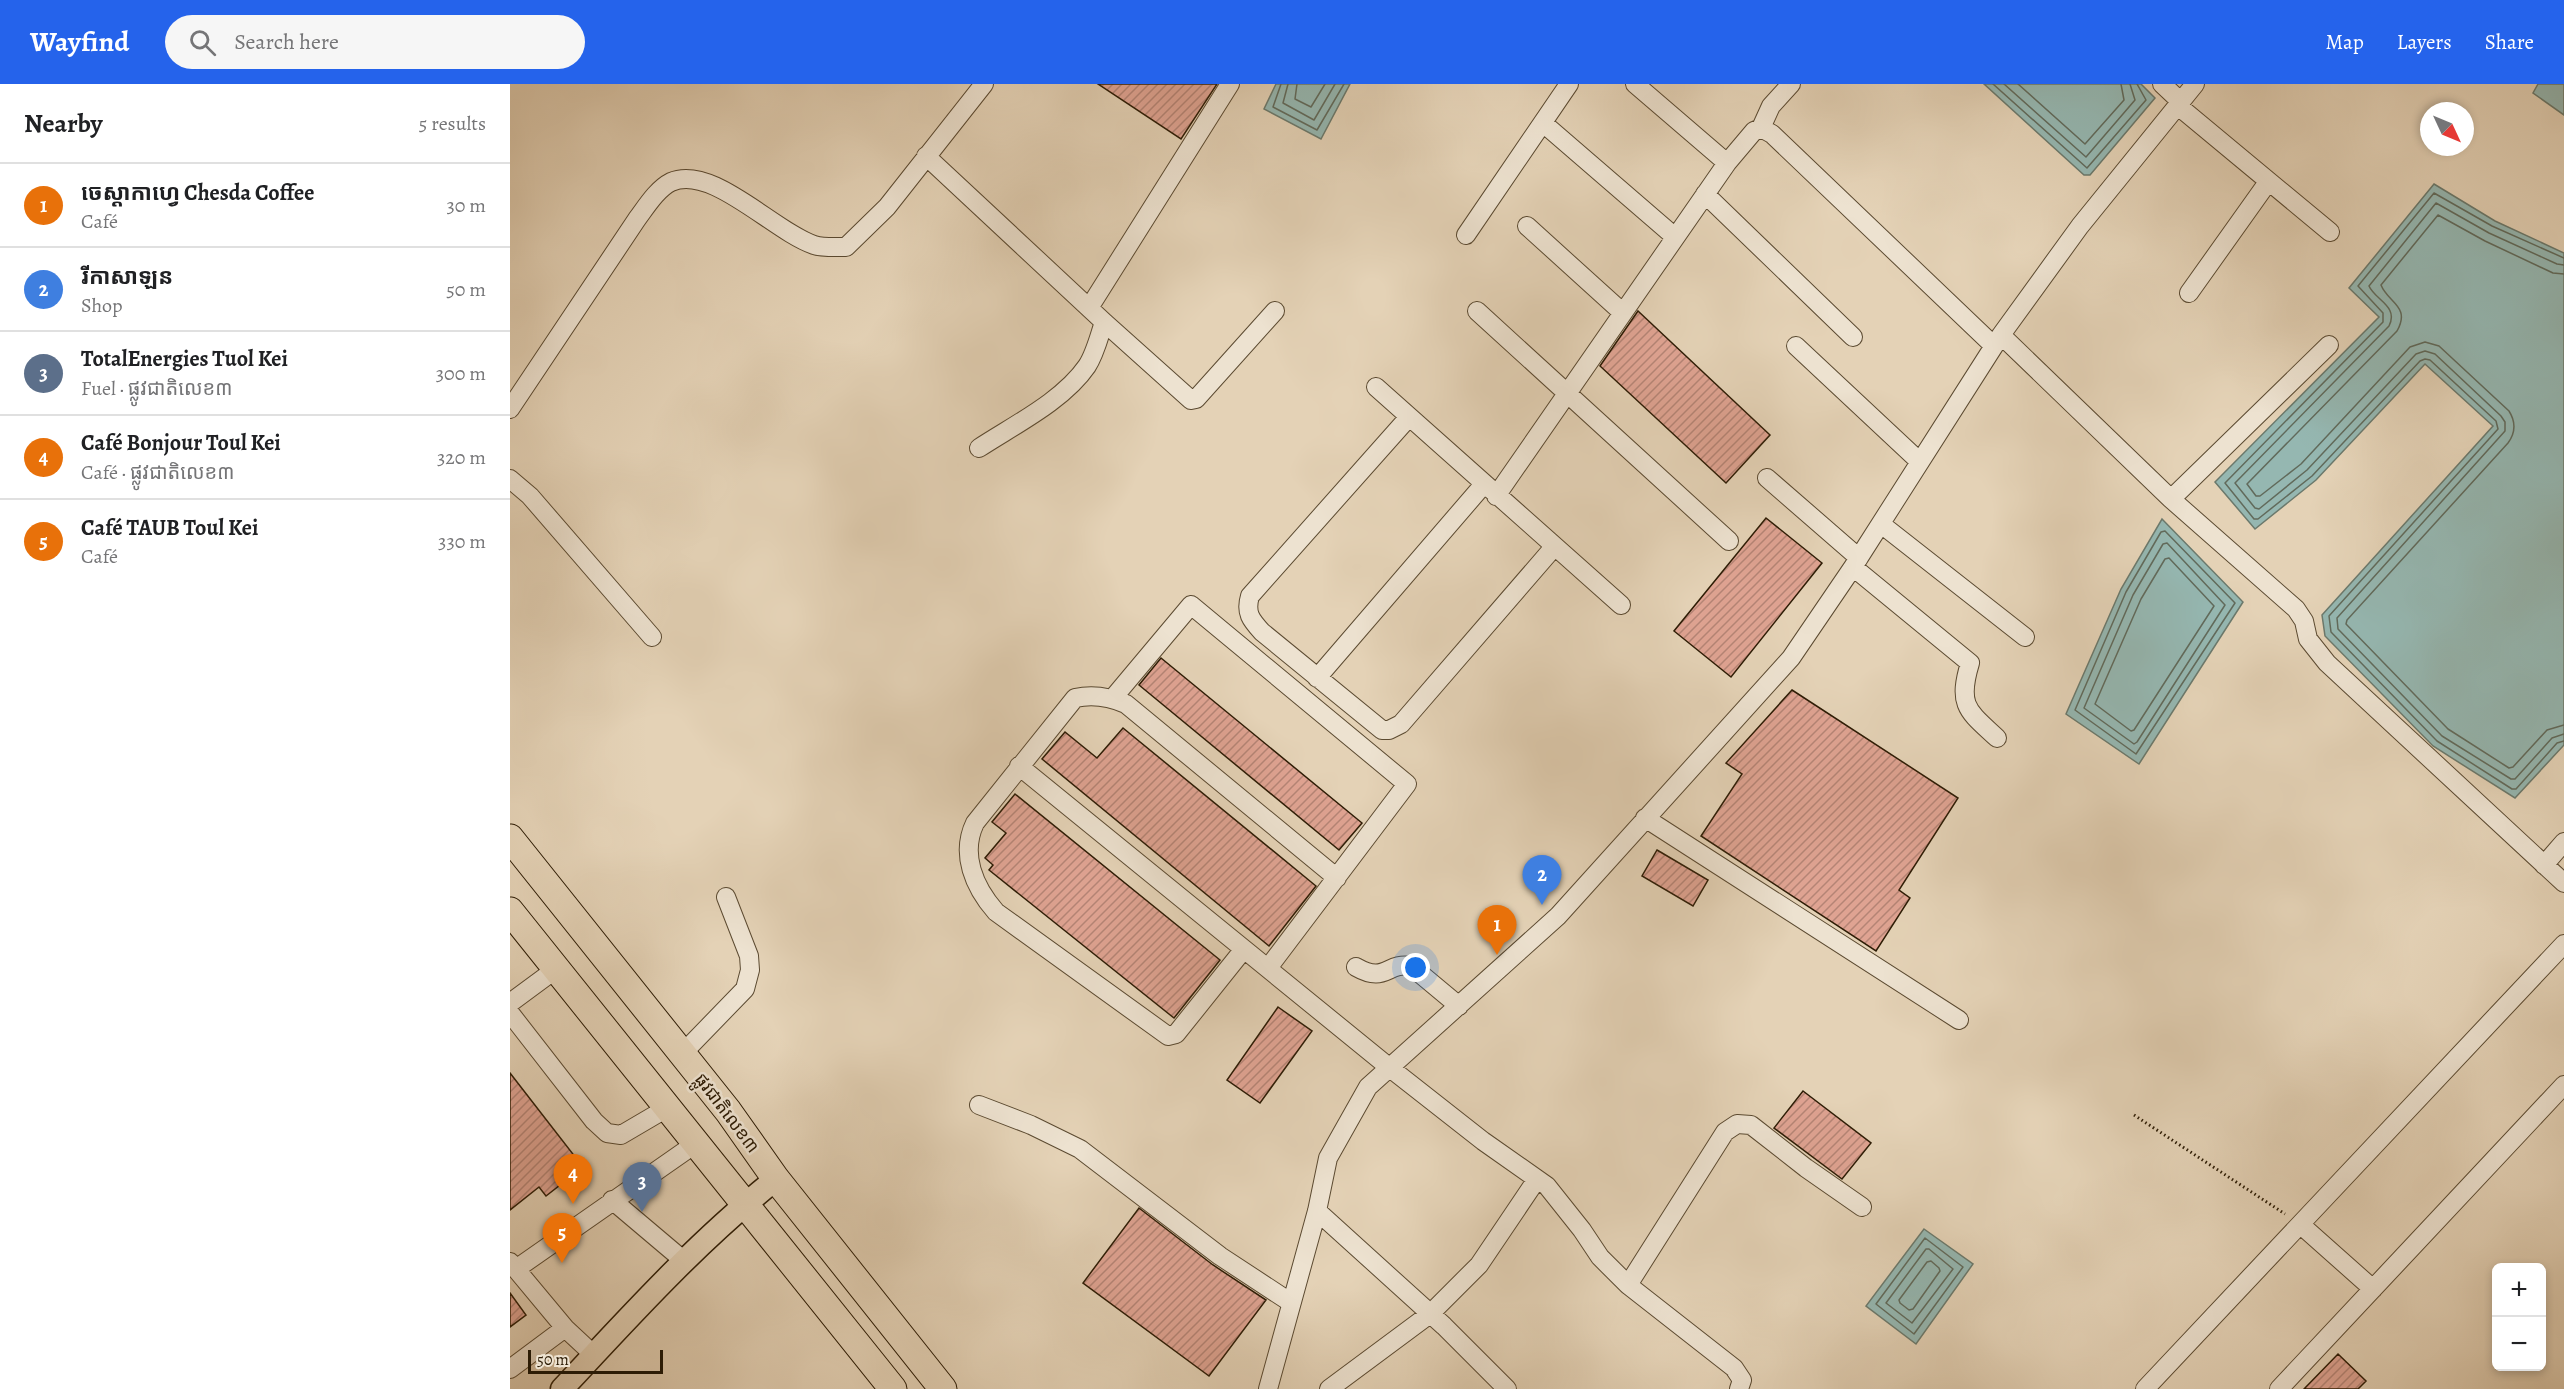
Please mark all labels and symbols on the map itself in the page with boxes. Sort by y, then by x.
north arrow [2420,102,2474,156]
pin: 2 [1522,856,1562,905]
pin: 1 [1478,906,1516,955]
your location [1401,953,1430,982]
street label: ផ្លូវជាតិលេខ៣ [686,1068,765,1160]
pin: 4 [554,1154,592,1204]
pin: 3 [622,1162,662,1212]
pin: 5 [542,1214,582,1263]
scale bar [528,1347,663,1374]

